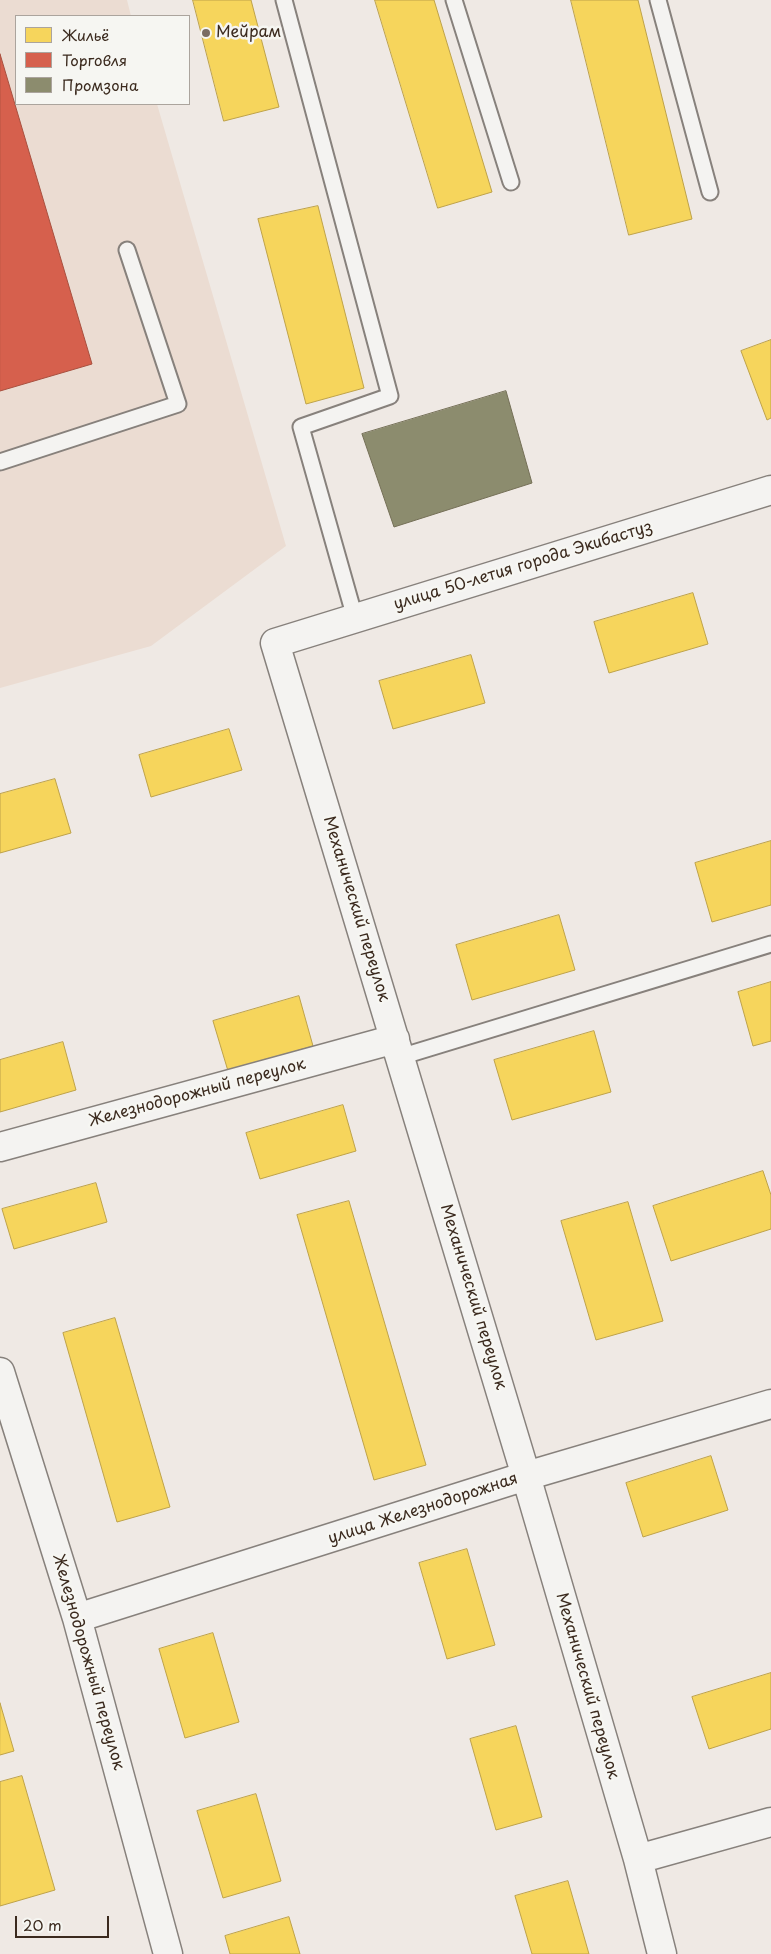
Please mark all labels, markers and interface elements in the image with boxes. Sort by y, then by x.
legend [15,15,190,105]
text: Жильё [62,23,109,46]
place label: Мейрам [216,23,282,43]
marker: Мейрам [200,27,212,39]
text: Торговля [62,48,127,71]
text: Промзона [62,73,138,96]
street label: улица 50-летия города Экибастуз [391,517,655,615]
street label: Механический переулок [319,814,393,1004]
street label: Железнодорожный переулок [86,1055,308,1131]
street label: Механический переулок [436,1202,510,1392]
street label: улица Железнодорожная [326,1469,520,1549]
street label: Железнодорожный переулок [48,1552,128,1772]
street label: Механический переулок [551,1591,623,1781]
scale bar [18,1906,111,1938]
text: 20 m [23,1913,62,1936]

